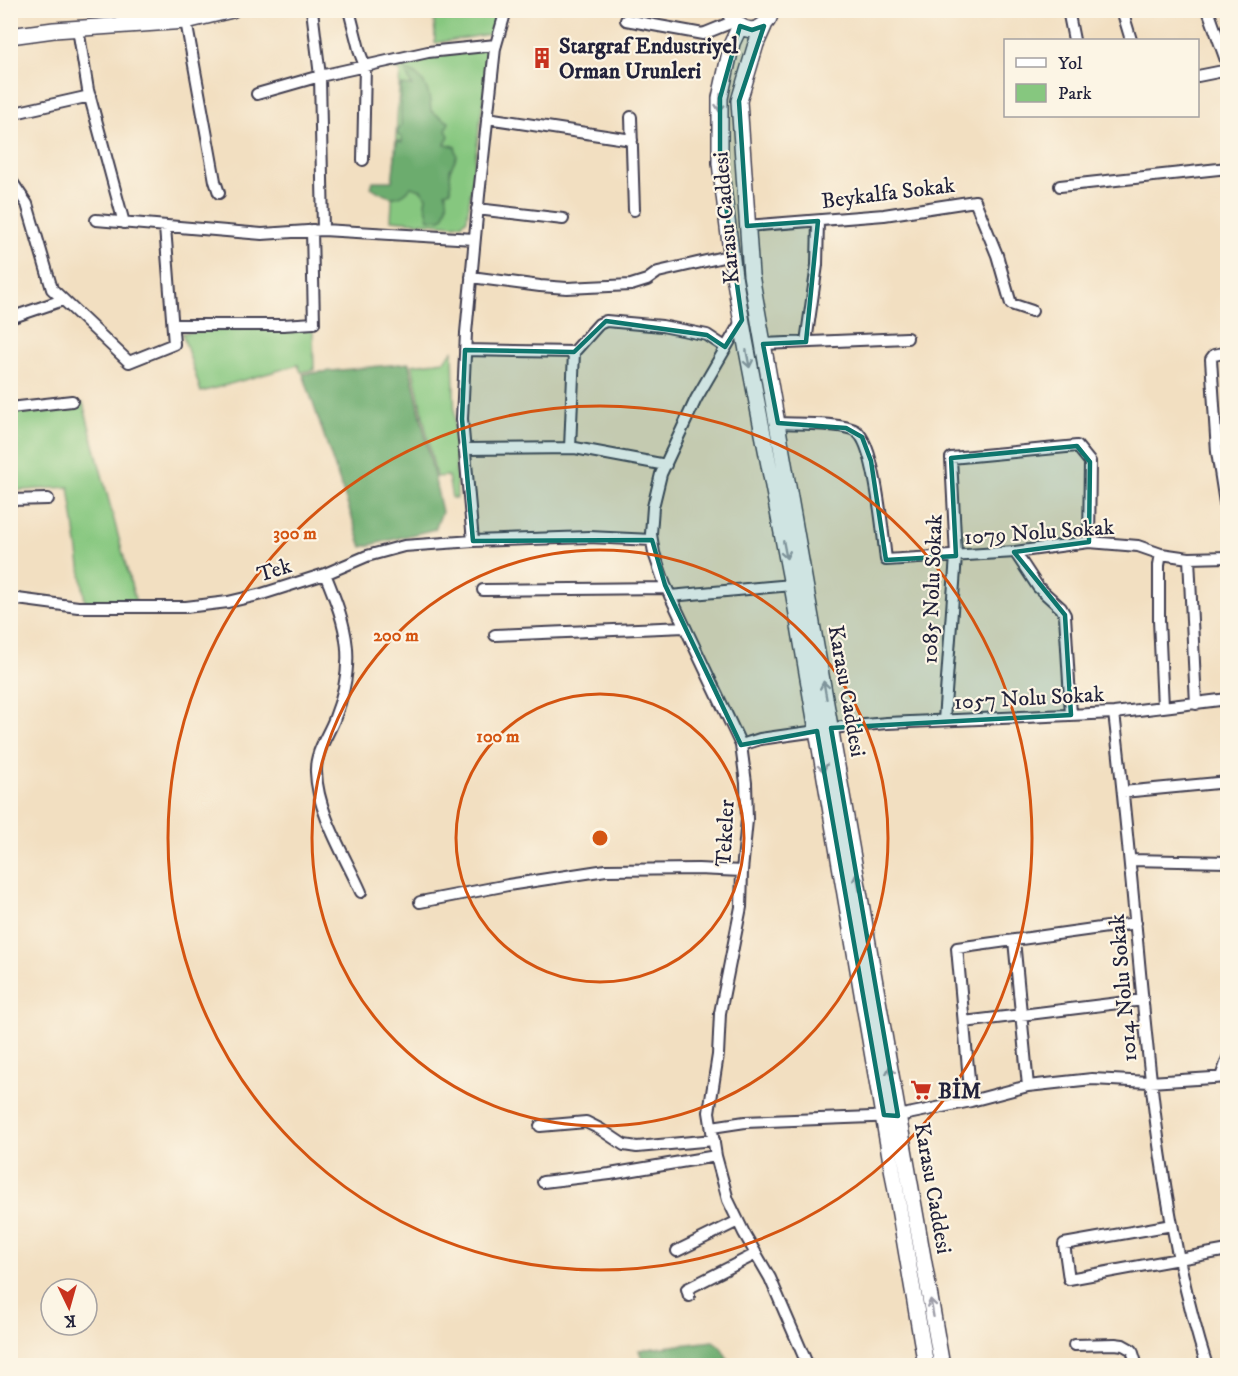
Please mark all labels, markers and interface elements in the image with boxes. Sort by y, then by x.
place label: Stargraf Endustriyel Orman Urunleri [559,33,738,85]
legend [1004,39,1199,117]
building icon: Stargraf Endustriyel Orman Urunleri [530,46,554,70]
text: Yol [1058,53,1083,75]
text: Park [1058,83,1092,105]
one-way arrow [715,92,726,112]
street label: Karasu Caddesi [707,150,746,285]
street label: Beykalfa Sokak [820,172,957,215]
one-way arrow [743,348,754,368]
street label: 1085 Nolu Sokak [916,514,949,664]
street label: 1079 Nolu Sokak [963,514,1115,551]
text: 300 m [273,523,317,545]
one-way arrow [780,540,791,559]
street label: Tek [254,552,295,589]
street label: Karasu Caddesi [822,623,871,759]
text: 200 m [373,625,419,647]
one-way arrow [819,681,830,701]
street label: 1057 Nolu Sokak [953,681,1105,716]
text: 100 m [476,726,520,748]
one-way arrow [817,752,828,772]
street label: Tekeler [710,798,741,867]
centre of rings [590,828,610,848]
one-way arrow [852,873,863,893]
street label: 1014 Nolu Sokak [1104,913,1143,1063]
one-way arrow [885,1065,896,1085]
place label: BİM [938,1077,981,1105]
supermarket icon: BİM [909,1078,933,1102]
street label: Karasu Caddesi [908,1120,957,1256]
north arrow [39,1277,99,1337]
one-way arrow [926,1299,937,1318]
text: K [63,1310,77,1331]

